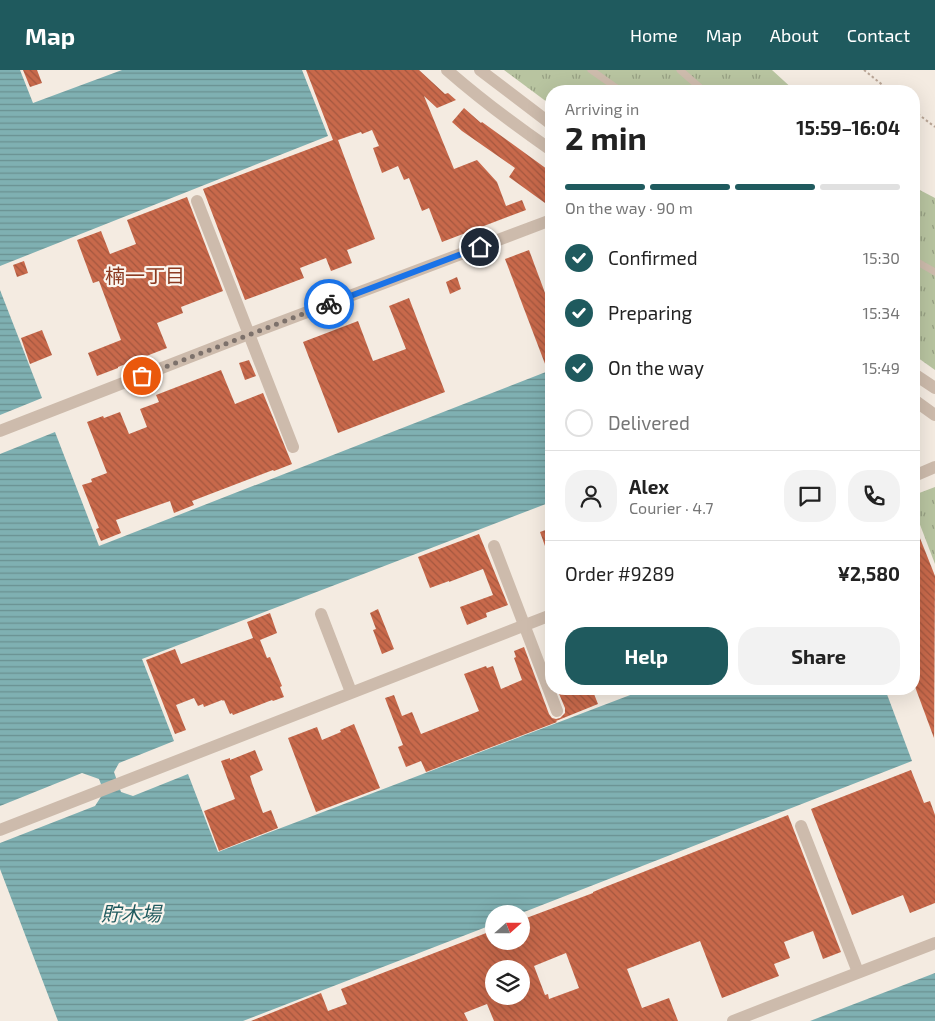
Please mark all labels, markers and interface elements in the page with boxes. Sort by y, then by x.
text: Map [25,21,75,50]
text: Home [630,24,678,46]
text: Map [706,24,742,46]
text: About [770,24,819,46]
text: Contact [847,24,910,46]
text: Arriving in [565,99,639,118]
text: 15:59–16:04 [796,116,900,139]
text: 2 min [565,118,647,156]
text: On the way · 90 m [565,198,693,217]
pin [459,226,501,268]
icon: home [466,233,494,261]
icon: check [565,244,593,272]
text: Confirmed [608,246,698,269]
text: 15:30 [863,248,900,267]
district label: 楠一丁目 [105,263,185,287]
courier [304,279,354,329]
icon: bike [315,290,343,318]
icon: check [565,299,593,327]
text: Preparing [608,301,692,324]
text: 15:34 [863,303,900,322]
icon: check [565,354,593,382]
pin [121,355,163,397]
text: On the way [608,356,704,379]
text: 15:49 [862,358,900,377]
icon: bag [128,362,156,390]
text: Delivered [608,411,690,434]
button: person [565,470,617,522]
button: chat [784,470,836,522]
button: phone [848,470,900,522]
text: Alex [629,475,669,498]
text: Courier · 4.7 [629,498,713,517]
text: Order #9289 [565,562,675,585]
text: ¥2,580 [837,562,900,585]
button: Help [565,627,728,685]
button: Share [738,627,900,685]
water label: 貯木場 [101,901,163,925]
north arrow [485,905,530,950]
map controls [485,905,530,1005]
button: layers [485,960,530,1005]

